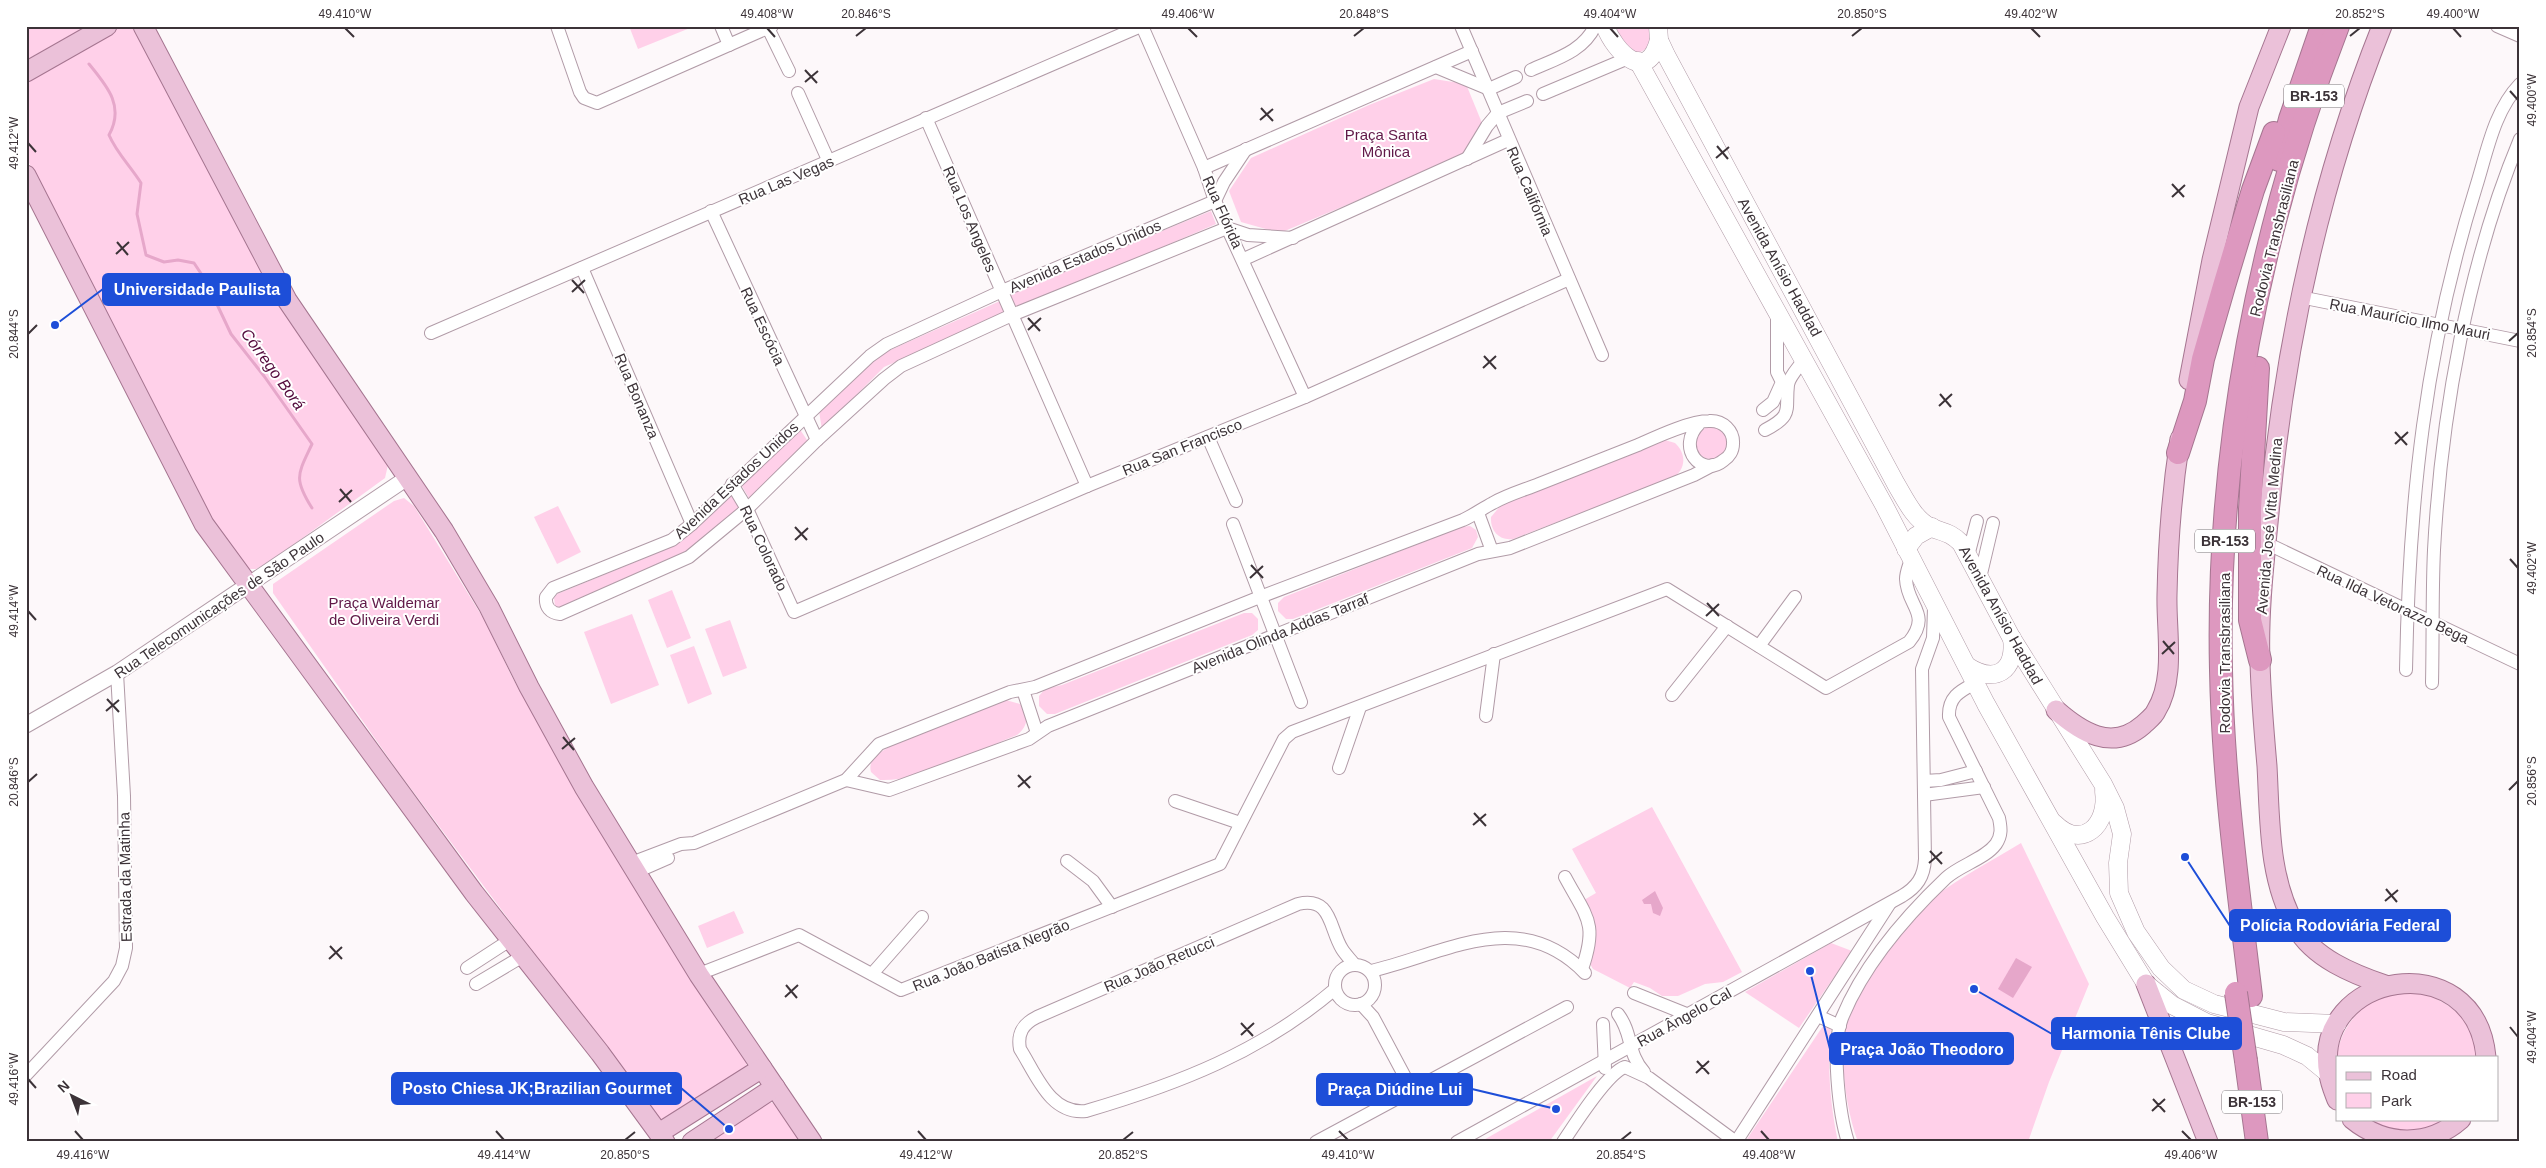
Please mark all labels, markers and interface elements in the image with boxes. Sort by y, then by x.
text: 49.410°W [319,7,372,21]
text: 49.408°W [741,7,794,21]
text: 20.846°S [841,7,891,21]
text: 49.406°W [1162,7,1215,21]
text: 20.848°S [1339,7,1389,21]
text: 49.404°W [1584,7,1637,21]
text: 20.850°S [1837,7,1887,21]
text: 49.402°W [2005,7,2058,21]
text: 20.852°S [2335,7,2385,21]
text: 49.400°W [2427,7,2480,21]
text: 49.400°W [2525,73,2539,126]
road number: BR-153 [2284,84,2344,108]
text: 49.412°W [7,116,21,169]
park label: Praça Santa Mônica [1345,126,1428,160]
street label: Rua Califórnia [1504,144,1557,239]
street label: Rua Las Vegas [736,152,836,208]
street label: Rodovia Transbrasiliana [2246,157,2302,318]
street label: Rua Los Angeles [940,163,1000,275]
street label: Rua Flórida [1199,173,1247,251]
street label: Avenida Anísio Haddad [1735,195,1825,339]
street label: Avenida Estados Unidos [1007,216,1163,296]
callout: Universidade Paulista [103,274,290,305]
text: Universidade Paulista [114,281,280,298]
street label: Rua Escócia [738,284,789,368]
street label: Rua Maurício Ilmo Mauri [2328,295,2492,343]
text: 20.854°S [2525,308,2539,358]
text: 20.844°S [7,309,21,359]
water label: Córrego Borá [238,325,308,413]
street label: Rua Bonanza [611,351,663,442]
street label: Rua San Francisco [1120,415,1244,479]
street label: Avenida Estados Unidos [671,418,801,542]
street label: Avenida José Vitta Medina [2253,436,2285,615]
street label: Rua Colorado [737,502,791,594]
street label: Rua Telecomunicações de São Paulo [111,528,327,682]
road number: BR-153 [2195,530,2255,552]
text: 49.402°W [2525,541,2539,594]
street label: Avenida Anísio Haddad [1956,543,2046,687]
street label: Rua Ilda Vetorazzo Bega [2314,561,2472,647]
street label: Rodovia Transbrasiliana [2216,572,2233,733]
text: 49.414°W [7,584,21,637]
street label: Avenida Olinda Addas Tarraf [1189,589,1372,676]
park label: Praça Waldemar de Oliveira Verdi [328,594,440,628]
text: 20.856°S [2525,756,2539,806]
text: 20.846°S [7,757,21,807]
street label: Estrada da Matinha [115,811,135,942]
callout: Polícia Rodoviária Federal [2230,910,2450,941]
street label: Rua João Batista Negrão [910,916,1072,994]
text: Polícia Rodoviária Federal [2240,917,2440,934]
street label: Rua João Retucci [1101,933,1217,995]
street label: Rua Ângelo Cal [1634,984,1734,1050]
text: 49.404°W [2525,1010,2539,1063]
callout: Harmonia Tênis Clube [2052,1018,2241,1049]
text: Harmonia Tênis Clube [2062,1025,2231,1042]
callout: Praça João Theodoro [1830,1033,2013,1064]
text: Praça João Theodoro [1840,1041,2004,1058]
text: 49.416°W [7,1052,21,1105]
legend [2336,1056,2498,1120]
text: Road [2381,1066,2417,1083]
north arrow [48,1070,98,1120]
callout: Posto Chiesa JK;Brazilian Gourmet [392,1073,681,1104]
callout: Praça Diúdine Lui [1317,1074,1472,1105]
text: N [54,1077,72,1096]
text: Posto Chiesa JK;Brazilian Gourmet [402,1080,672,1097]
text: Praça Diúdine Lui [1327,1081,1463,1098]
road number: BR-153 [2222,1090,2282,1114]
text: Park [2381,1092,2412,1109]
text: 49.416°W [57,1148,110,1162]
text: 49.414°W [478,1148,531,1162]
text: 20.850°S [600,1148,650,1162]
text: 49.412°W [900,1148,953,1162]
text: 20.852°S [1098,1148,1148,1162]
text: 49.410°W [1322,1148,1375,1162]
text: 20.854°S [1596,1148,1646,1162]
text: 49.408°W [1743,1148,1796,1162]
text: 49.406°W [2165,1148,2218,1162]

